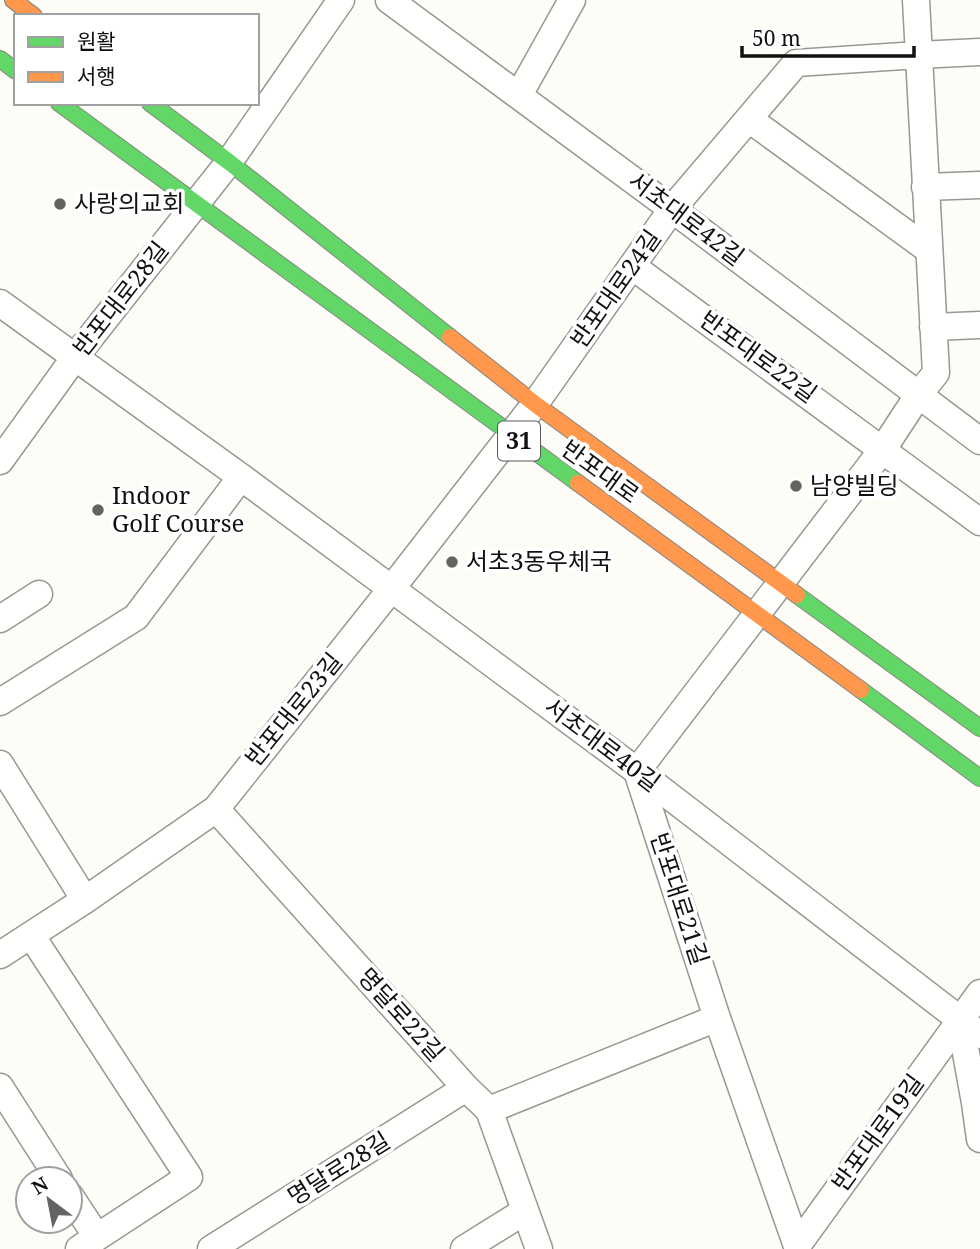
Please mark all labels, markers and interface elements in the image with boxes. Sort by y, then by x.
legend [14,14,259,105]
scale bar [742,14,914,58]
text: 50 m [752,24,801,52]
text: 원활 [77,27,116,55]
text: 서행 [77,62,116,90]
street label: 서초대로42길 [622,163,752,272]
place label: 사랑의교회 [74,186,184,219]
marker: 사랑의교회 [52,196,68,212]
street label: 반포대로24길 [562,222,668,354]
street label: 반포대로28길 [65,234,175,362]
street label: 반포대로22길 [694,302,824,409]
road number: 31 [498,422,540,461]
street label: 반포대로 [555,431,646,510]
place label: 남양빌딩 [810,468,898,501]
place label: Indoor Golf Course [112,478,244,539]
marker: 남양빌딩 [788,478,804,494]
marker: Indoor Golf Course [90,502,106,518]
place label: 서초3동우체국 [466,544,612,577]
marker: 서초3동우체국 [444,554,460,570]
street label: 반포대로23길 [237,645,349,773]
street label: 서초대로40길 [538,689,668,798]
street label: 반포대로21길 [644,828,717,969]
street label: 명달로22길 [351,960,453,1068]
street label: 반포대로19길 [823,1067,930,1197]
street label: 명달로28길 [281,1123,396,1212]
north arrow [14,1165,84,1235]
text: N [27,1171,53,1201]

